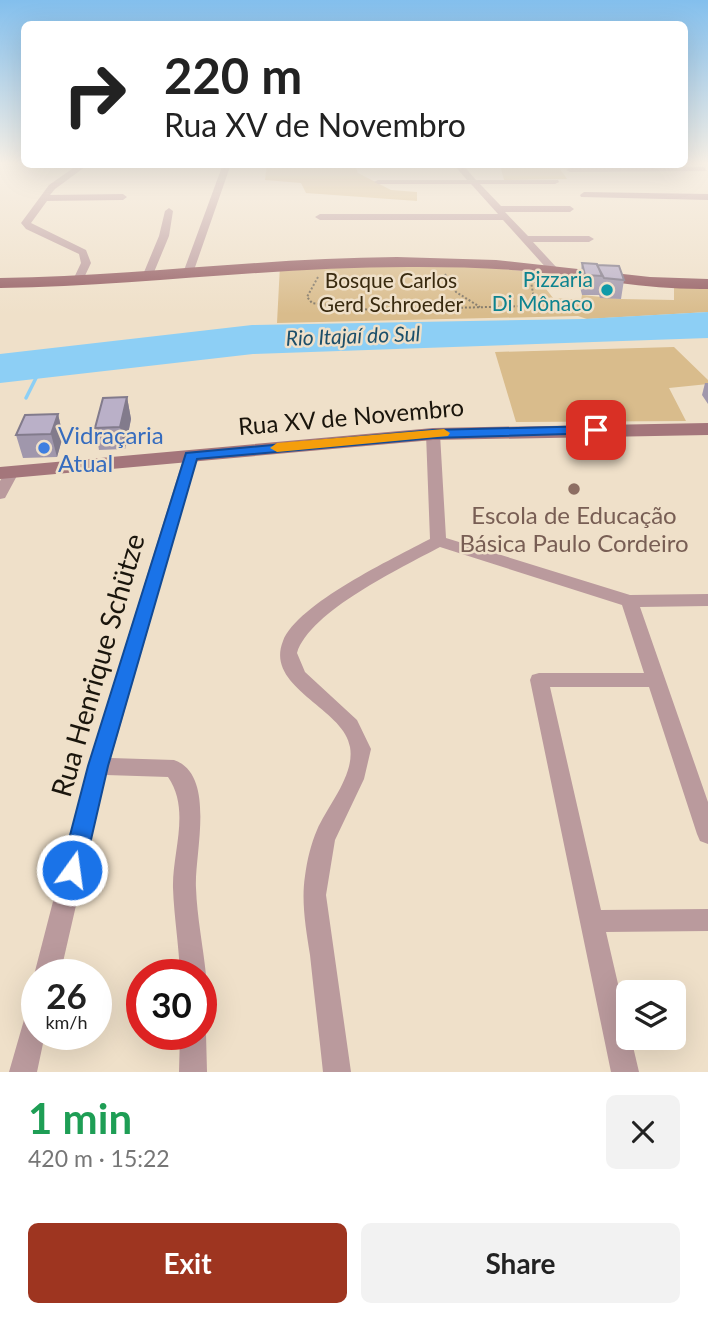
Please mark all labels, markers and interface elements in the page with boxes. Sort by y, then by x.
text: 220 m [164,46,302,104]
icon: right [49,49,140,140]
text: Rua XV de Novembro [164,105,466,144]
place label: Pizzaria Di Mônaco [492,266,593,315]
park label: Bosque Carlos Gerd Schroeder [319,267,464,316]
marker: Pizzaria Di Mônaco [599,282,615,298]
water label: Rio Itajaí do Sul [285,320,421,350]
street label: Rua XV de Novembro [237,392,465,440]
pin [566,400,626,460]
icon: arrive [577,411,615,449]
place label: Vidraçaria Atual [58,420,164,477]
marker: Vidraçaria Atual [36,440,52,456]
marker: Escola de Educação Básica Paulo Cordeiro [566,481,582,497]
place label: Escola de Educação Básica Paulo Cordeiro [459,500,689,557]
street label: Rua Henrique Schütze [43,530,151,800]
position arrow [35,833,109,907]
speed limit sign: 30 [126,959,217,1050]
text: 26 [46,974,87,1016]
map controls [616,980,686,1050]
button: layers [616,980,686,1050]
text: km/h [45,1011,88,1033]
text: 1 min [28,1093,132,1143]
button: close [606,1095,680,1169]
text: 420 m · 15:22 [28,1144,170,1172]
button: Exit [28,1223,347,1303]
button: Share [361,1223,680,1303]

